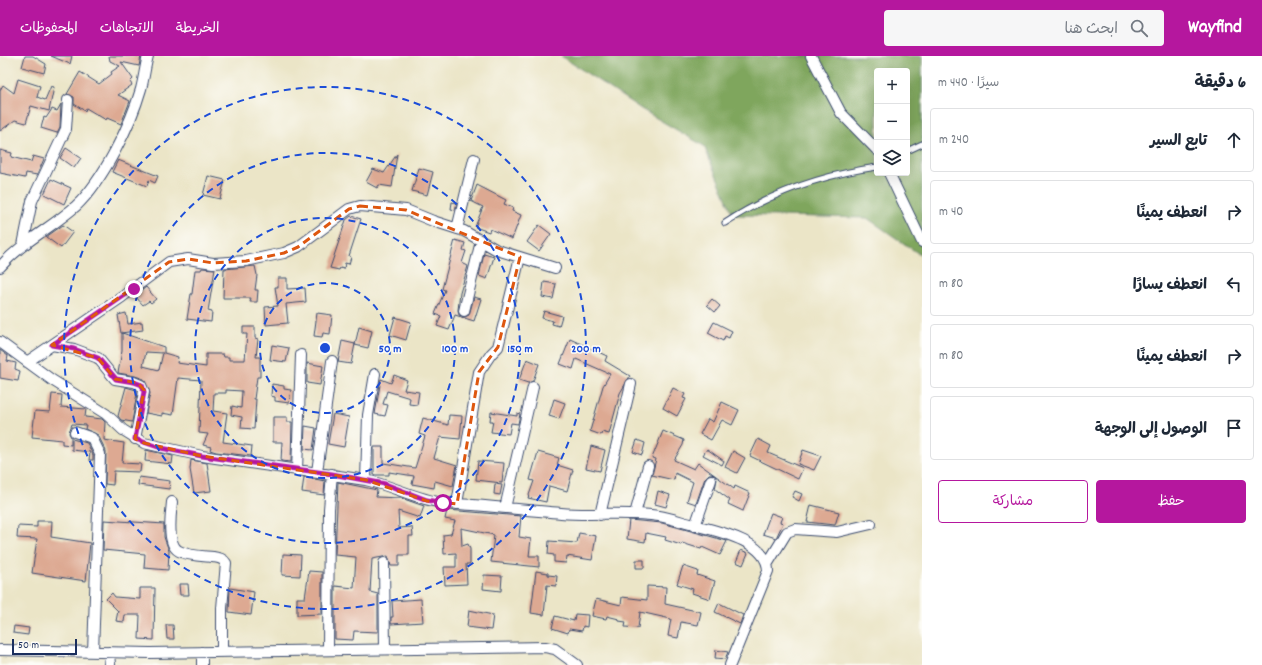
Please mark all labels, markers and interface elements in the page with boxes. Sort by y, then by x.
search box [884,10,1164,46]
text: Wayfind [1188,15,1242,42]
icon: search [1128,17,1150,39]
text: المحفوظات [20,19,78,39]
text: الاتجاهات [100,19,154,39]
text: الخريطة [176,19,219,39]
text: ابحث هنا [1064,19,1118,41]
map controls [874,68,910,176]
button: + [874,68,910,104]
text: 6 دقيقة [1195,72,1246,96]
text: سيرًا · 440 m [938,74,999,93]
button: − [874,104,910,140]
icon: ahead [1223,129,1245,151]
text: 240 m [939,131,969,150]
text: تابع السير [1150,131,1207,153]
button: layers [874,140,910,176]
icon: right [1223,201,1245,223]
text: 40 m [939,203,963,222]
text: انعطف يمينًا [1137,203,1207,225]
icon: left [1223,273,1245,295]
text: 80 m [939,275,963,294]
text: انعطف يسارًا [1133,275,1207,297]
route end [125,280,143,298]
centre of rings [318,341,332,355]
text: 50 m [378,341,402,358]
text: 100 m [442,341,468,358]
text: 150 m [507,341,533,358]
text: 200 m [571,341,601,358]
icon: right [1223,345,1245,367]
text: 80 m [939,347,963,366]
text: انعطف يمينًا [1137,347,1207,369]
icon: arrive [1223,417,1245,439]
text: الوصول إلى الوجهة [1095,419,1207,441]
button: مشاركة [938,480,1088,523]
button: حفظ [1096,480,1246,523]
route start [434,494,452,512]
scale bar [12,637,77,656]
text: 50 m [18,638,39,654]

